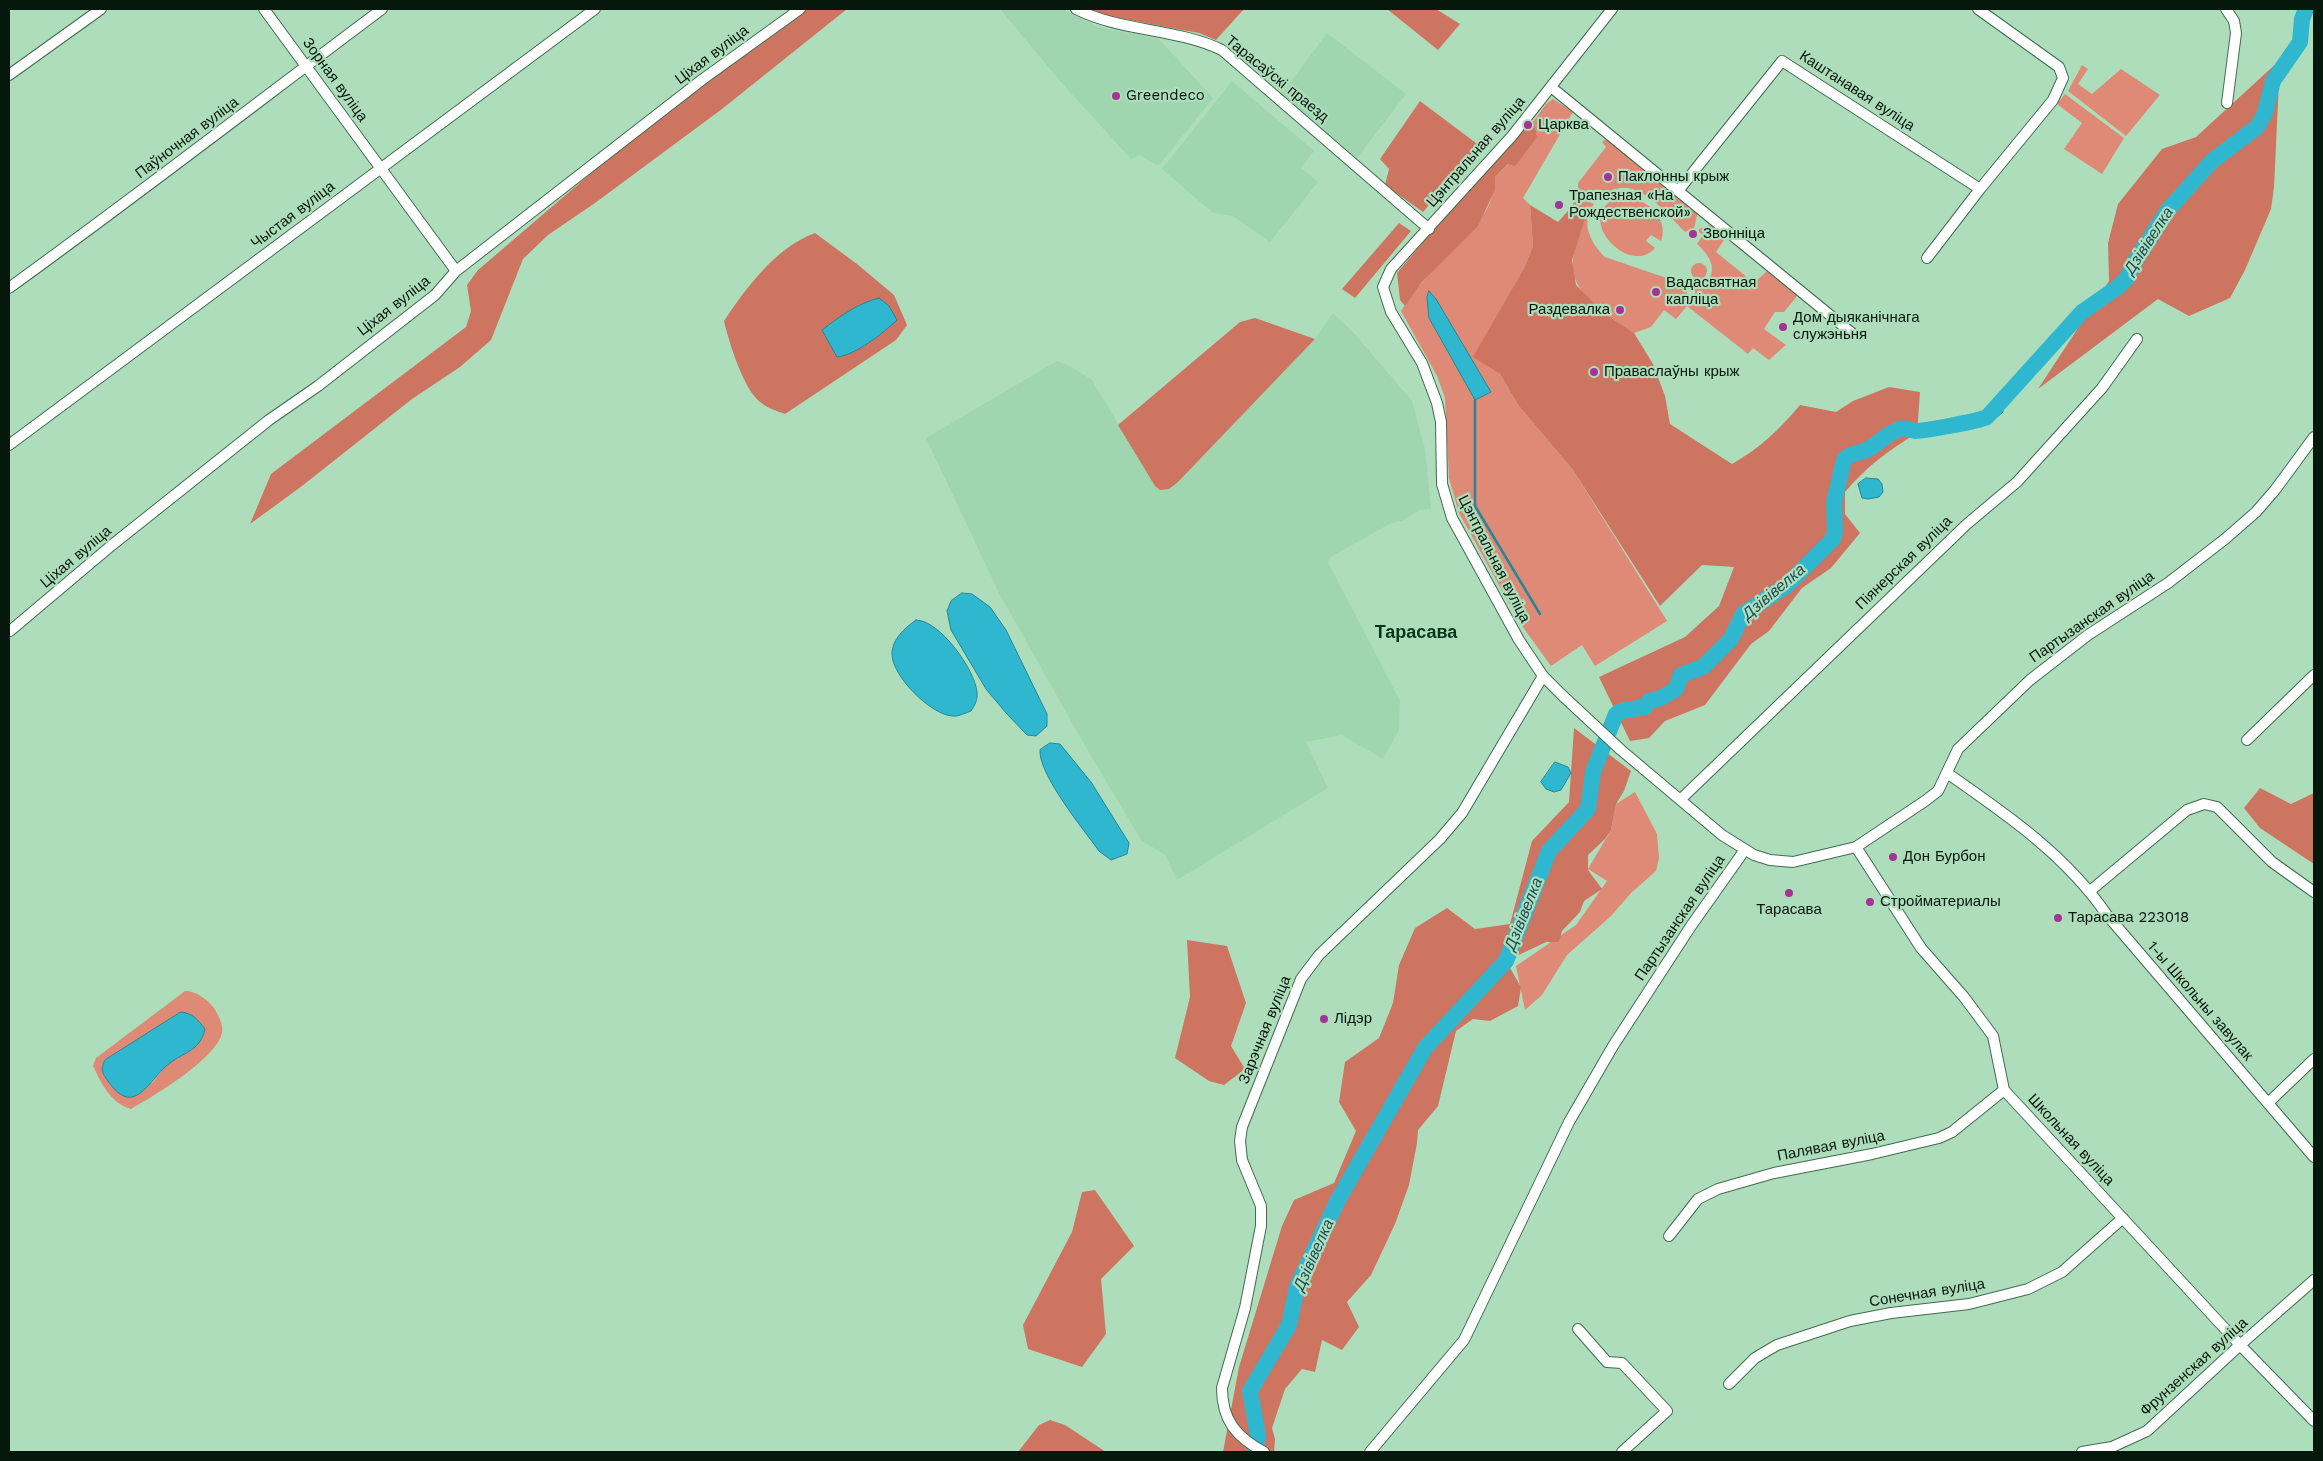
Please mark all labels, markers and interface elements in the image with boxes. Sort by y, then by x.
street label: Ціхая вуліца [672,22,752,88]
street label: Тарасаўскі праезд [1222,32,1332,126]
street label: Зорная вуліца [298,34,372,126]
street label: Каштанавая вуліца [1796,47,1918,135]
place label: Greendeco [1126,87,1205,105]
marker: Greendeco [1110,90,1122,102]
street label: Паўночная вуліца [132,93,242,183]
street label: Цэнтральная вуліца [1423,93,1529,211]
place label: Царква [1538,116,1589,134]
marker: Царква [1522,119,1534,131]
place label: Паклонны крыж [1618,168,1729,186]
marker: Паклонны крыж [1602,171,1614,183]
street label: Чыстая вуліца [247,178,339,252]
place label: Трапезная «На Рождественской» [1569,187,1691,222]
marker: Трапезная «На Рождественской» [1553,199,1565,211]
water label: Дзівівелка [2120,204,2178,278]
place label: Звонніца [1703,225,1765,243]
marker: Звонніца [1687,228,1699,240]
street label: Ціхая вуліца [354,272,434,340]
place label: Вадасвятная капліца [1666,274,1756,309]
marker: Вадасвятная капліца [1650,286,1662,298]
place label: Раздевалка [1529,301,1610,319]
marker: Раздевалка [1614,304,1626,316]
place label: Дом дыяканічнага служэньня [1793,309,1920,344]
marker: Дом дыяканічнага служэньня [1777,321,1789,333]
place label: Праваслаўны крыж [1604,363,1740,381]
marker: Праваслаўны крыж [1588,366,1600,378]
street label: Цэнтральная вуліца [1454,492,1534,626]
street label: Піянерская вуліца [1852,512,1956,614]
street label: Ціхая вуліца [37,522,115,592]
water label: Дзівівелка [1739,560,1809,624]
street label: Партызанская вуліца [2026,567,2158,667]
district label: Тарасава [1375,622,1457,644]
place label: Дон Бурбон [1903,848,1985,866]
marker: Дон Бурбон [1887,851,1899,863]
street label: Партызанская вуліца [1631,852,1729,984]
water label: Дзівівелка [1501,875,1547,953]
marker: Тарасава [1783,887,1795,899]
place label: Стройматериалы [1880,893,2001,911]
marker: Стройматериалы [1864,896,1876,908]
place label: Тарасава [1756,901,1822,919]
place label: Тарасава 223018 [2068,909,2189,927]
marker: Тарасава 223018 [2052,912,2064,924]
street label: 1-ы Школьны завулак [2143,938,2257,1064]
street label: Зарэчная вуліца [1235,973,1295,1087]
place label: Лідэр [1334,1010,1372,1028]
marker: Лідэр [1318,1013,1330,1025]
street label: Школьная вуліца [2024,1090,2118,1190]
street label: Палявая вуліца [1776,1127,1886,1165]
water label: Дзівівелка [1290,1216,1338,1294]
street label: Сонечная вуліца [1868,1275,1986,1311]
street label: Фрунзенская вуліца [2137,1314,2251,1420]

